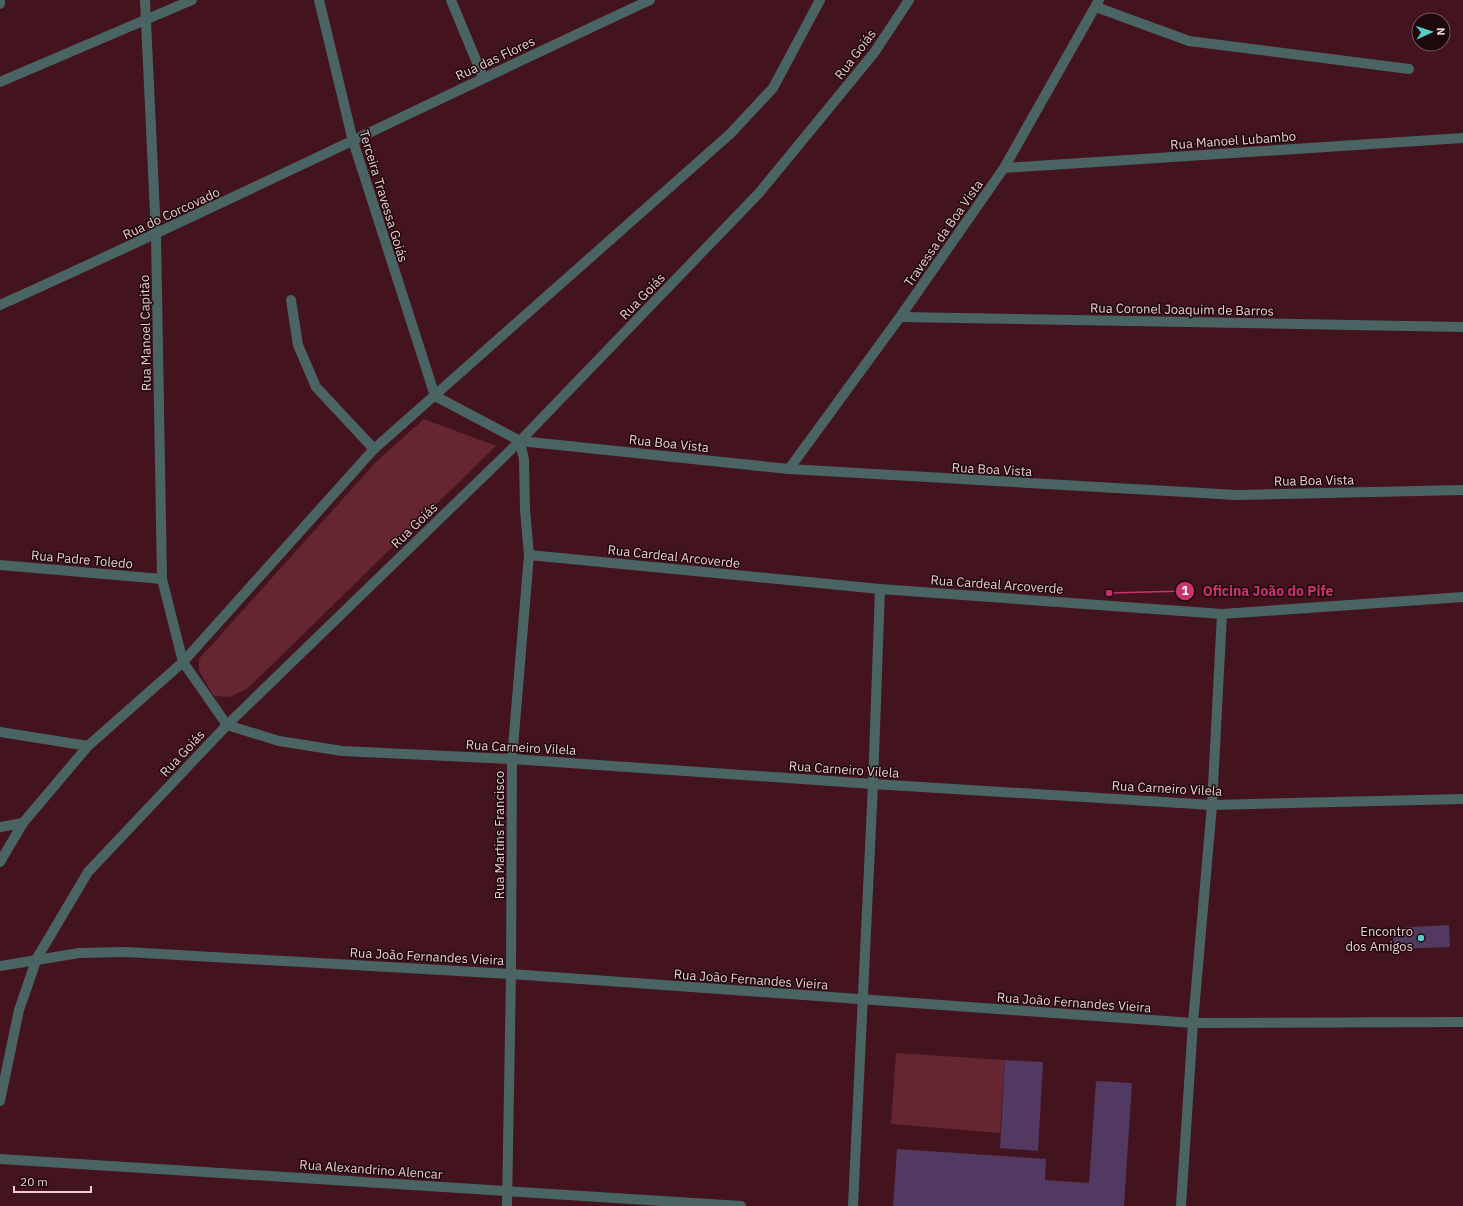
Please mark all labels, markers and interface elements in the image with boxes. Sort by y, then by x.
north arrow [1411,12,1451,52]
street label: Rua Goiás [831,26,880,83]
text: N [1434,27,1448,36]
street label: Rua das Flores [453,33,538,84]
street label: Terceira Travessa Goiás [355,128,412,264]
street label: Rua Manoel Lubambo [1170,128,1296,153]
street label: Travessa da Boa Vista [900,176,987,290]
street label: Rua do Corcovado [120,183,223,243]
street label: Rua Goiás [616,269,669,323]
street label: Rua Manoel Capitão [136,275,155,391]
street label: Rua Coronel Joaquim de Barros [1090,299,1274,320]
street label: Rua Boa Vista [628,431,710,456]
street label: Rua Boa Vista [951,459,1033,480]
street label: Rua Boa Vista [1274,471,1354,490]
street label: Rua Goiás [387,499,441,552]
street label: Rua Cardeal Arcoverde [607,541,741,572]
street label: Rua Padre Toledo [30,547,134,572]
street label: Rua Cardeal Arcoverde [930,571,1064,598]
callout: Oficina João do Pife [1175,578,1341,604]
text: Oficina João do Pife [1203,582,1333,600]
text: 1 [1181,583,1189,598]
street label: Rua Goiás [156,726,209,781]
street label: Rua Carneiro Vilela [465,736,577,759]
street label: Rua Carneiro Vilela [788,757,900,782]
street label: Rua Martins Francisco [491,771,508,899]
street label: Rua Carneiro Vilela [1111,777,1223,800]
place label: Encontro dos Amigos [1345,923,1413,955]
marker: Encontro dos Amigos [1416,933,1426,943]
street label: Rua João Fernandes Vieira [349,944,505,969]
street label: Rua João Fernandes Vieira [673,966,829,993]
street label: Rua João Fernandes Vieira [996,989,1152,1016]
street label: Rua Alexandrino Alencar [299,1156,443,1183]
scale bar [14,1168,91,1194]
text: 20 m [20,1174,48,1189]

